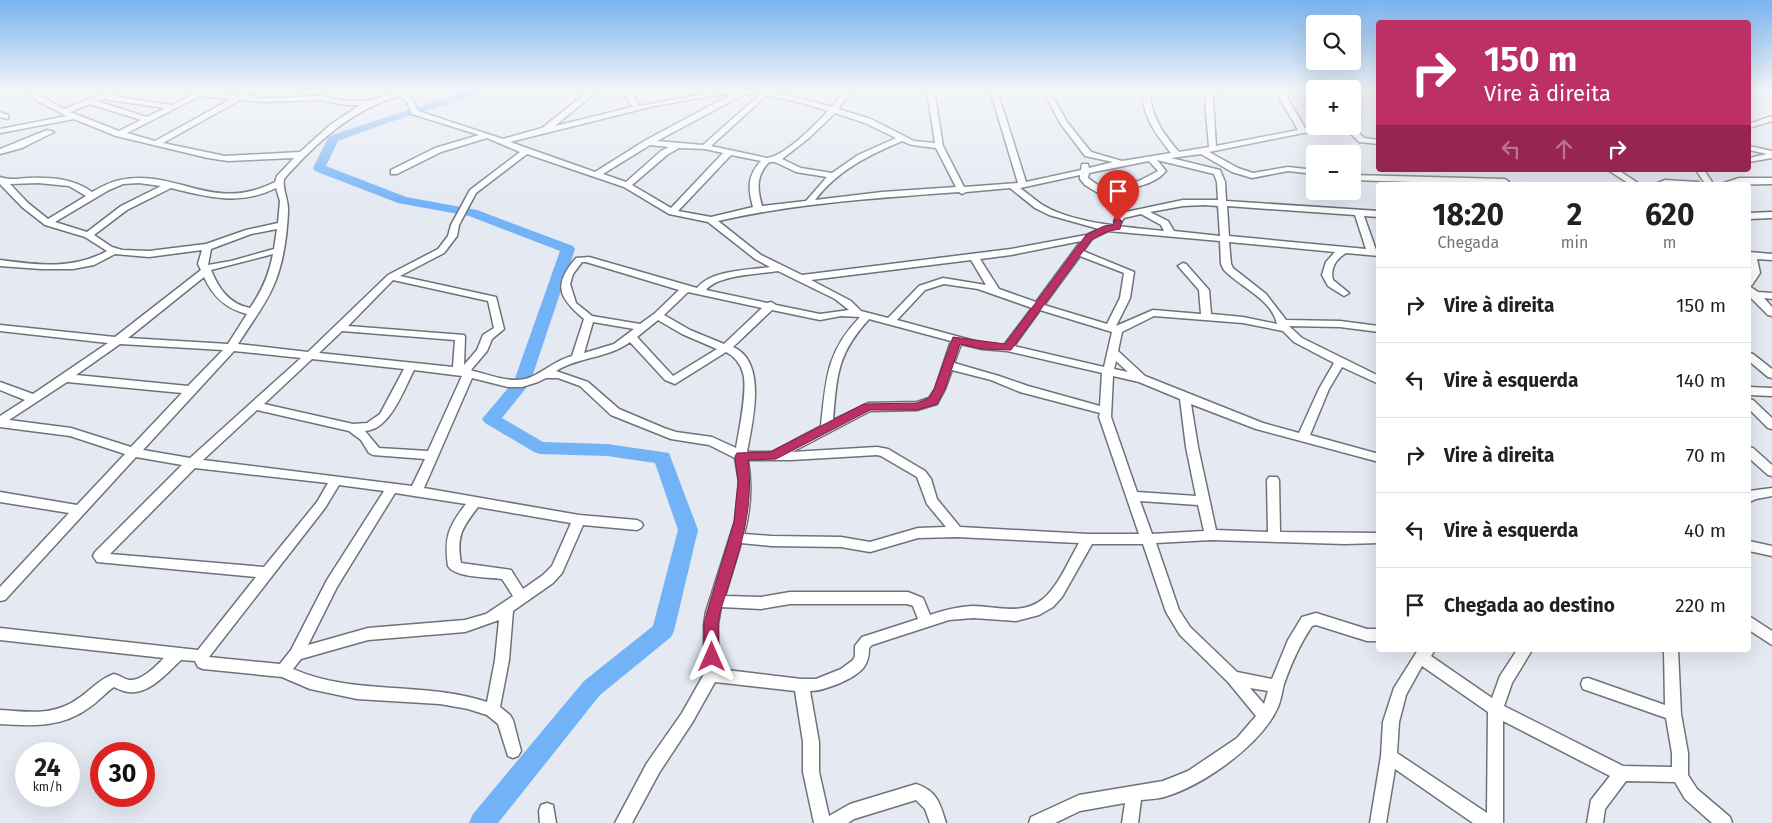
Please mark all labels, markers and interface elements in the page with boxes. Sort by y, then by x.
map controls [1306,15,1361,200]
button: search [1306,15,1361,70]
text: 150 m [1484,38,1577,80]
icon: right [1401,40,1466,105]
button: + [1306,80,1361,135]
text: Vire à direita [1484,80,1611,107]
icon: left [1497,135,1525,163]
icon: ahead [1550,135,1578,163]
icon: right [1603,135,1631,163]
button: − [1306,145,1361,200]
pin [1097,170,1139,221]
icon: arrive [1104,177,1132,205]
text: 18:20 [1433,197,1504,233]
text: 2 [1567,197,1582,233]
text: 620 [1645,197,1694,233]
text: Chegada [1437,233,1499,252]
text: min [1561,233,1588,252]
text: m [1663,233,1677,252]
icon: right [1401,291,1429,319]
text: Vire à direita [1444,294,1554,317]
text: 150 m [1676,294,1726,317]
icon: left [1401,366,1429,394]
text: Vire à esquerda [1444,369,1578,392]
text: 140 m [1676,369,1726,392]
icon: right [1401,441,1429,469]
text: Vire à direita [1444,444,1554,467]
text: 70 m [1686,444,1726,467]
icon: left [1401,516,1429,544]
text: Vire à esquerda [1444,519,1578,542]
text: 40 m [1684,519,1726,542]
icon: arrive [1401,591,1429,619]
text: Chegada ao destino [1444,594,1615,617]
text: 220 m [1675,594,1726,617]
position arrow [685,630,737,682]
speed limit sign: 30 [90,742,155,807]
text: 24 [34,753,61,783]
text: km/h [33,780,62,794]

